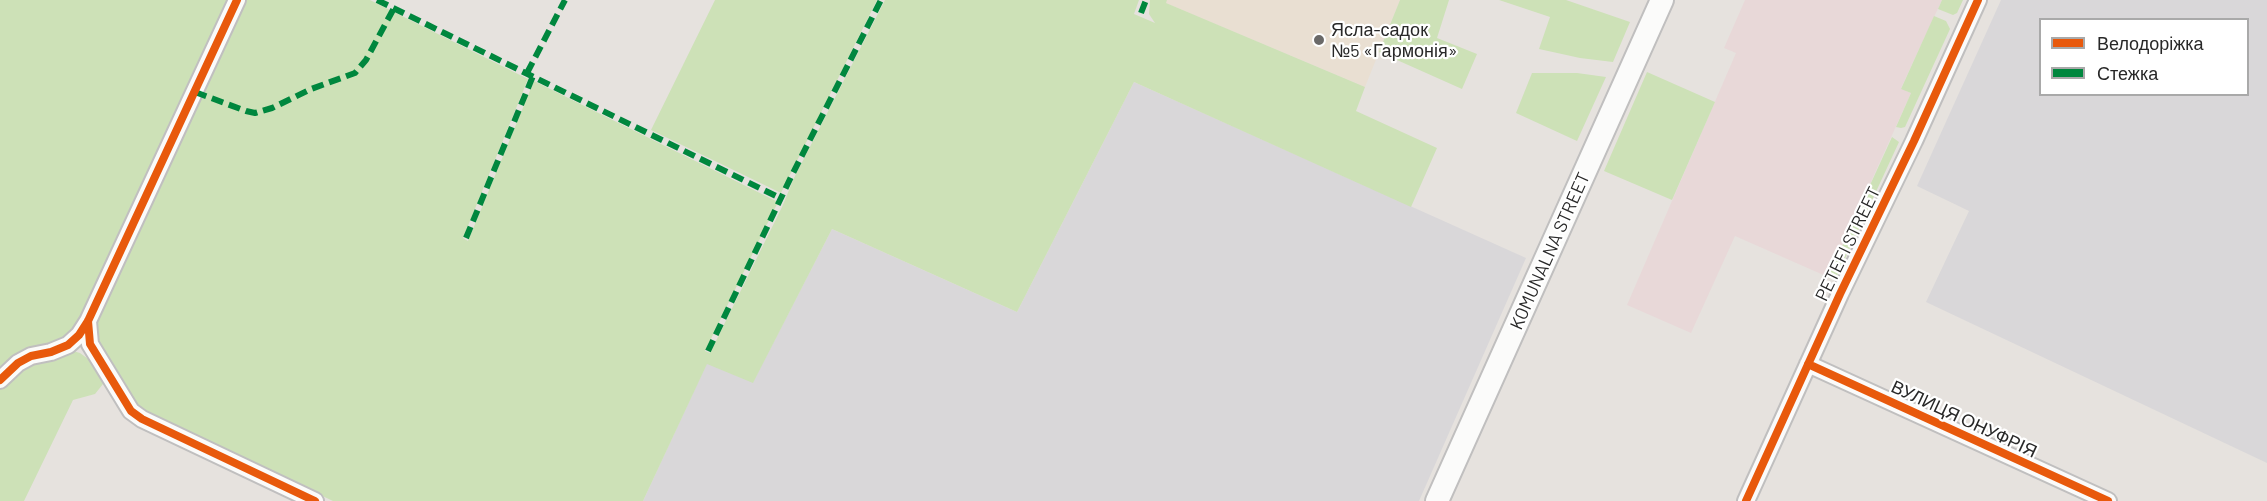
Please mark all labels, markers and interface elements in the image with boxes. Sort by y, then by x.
legend [2039,18,2249,96]
place label: Ясла-садок №5 «Гармонія» [1331,19,1457,62]
text: Велодоріжка [2097,32,2204,54]
marker: Ясла-садок №5 «Гармонія» [1312,33,1326,47]
text: Стежка [2097,62,2158,84]
street label: KOMUNALNA STREET [1506,169,1594,333]
street label: PETEFI STREET [1811,183,1885,305]
street label: ВУЛИЦЯ ОНУФРІЯ [1888,376,2040,462]

